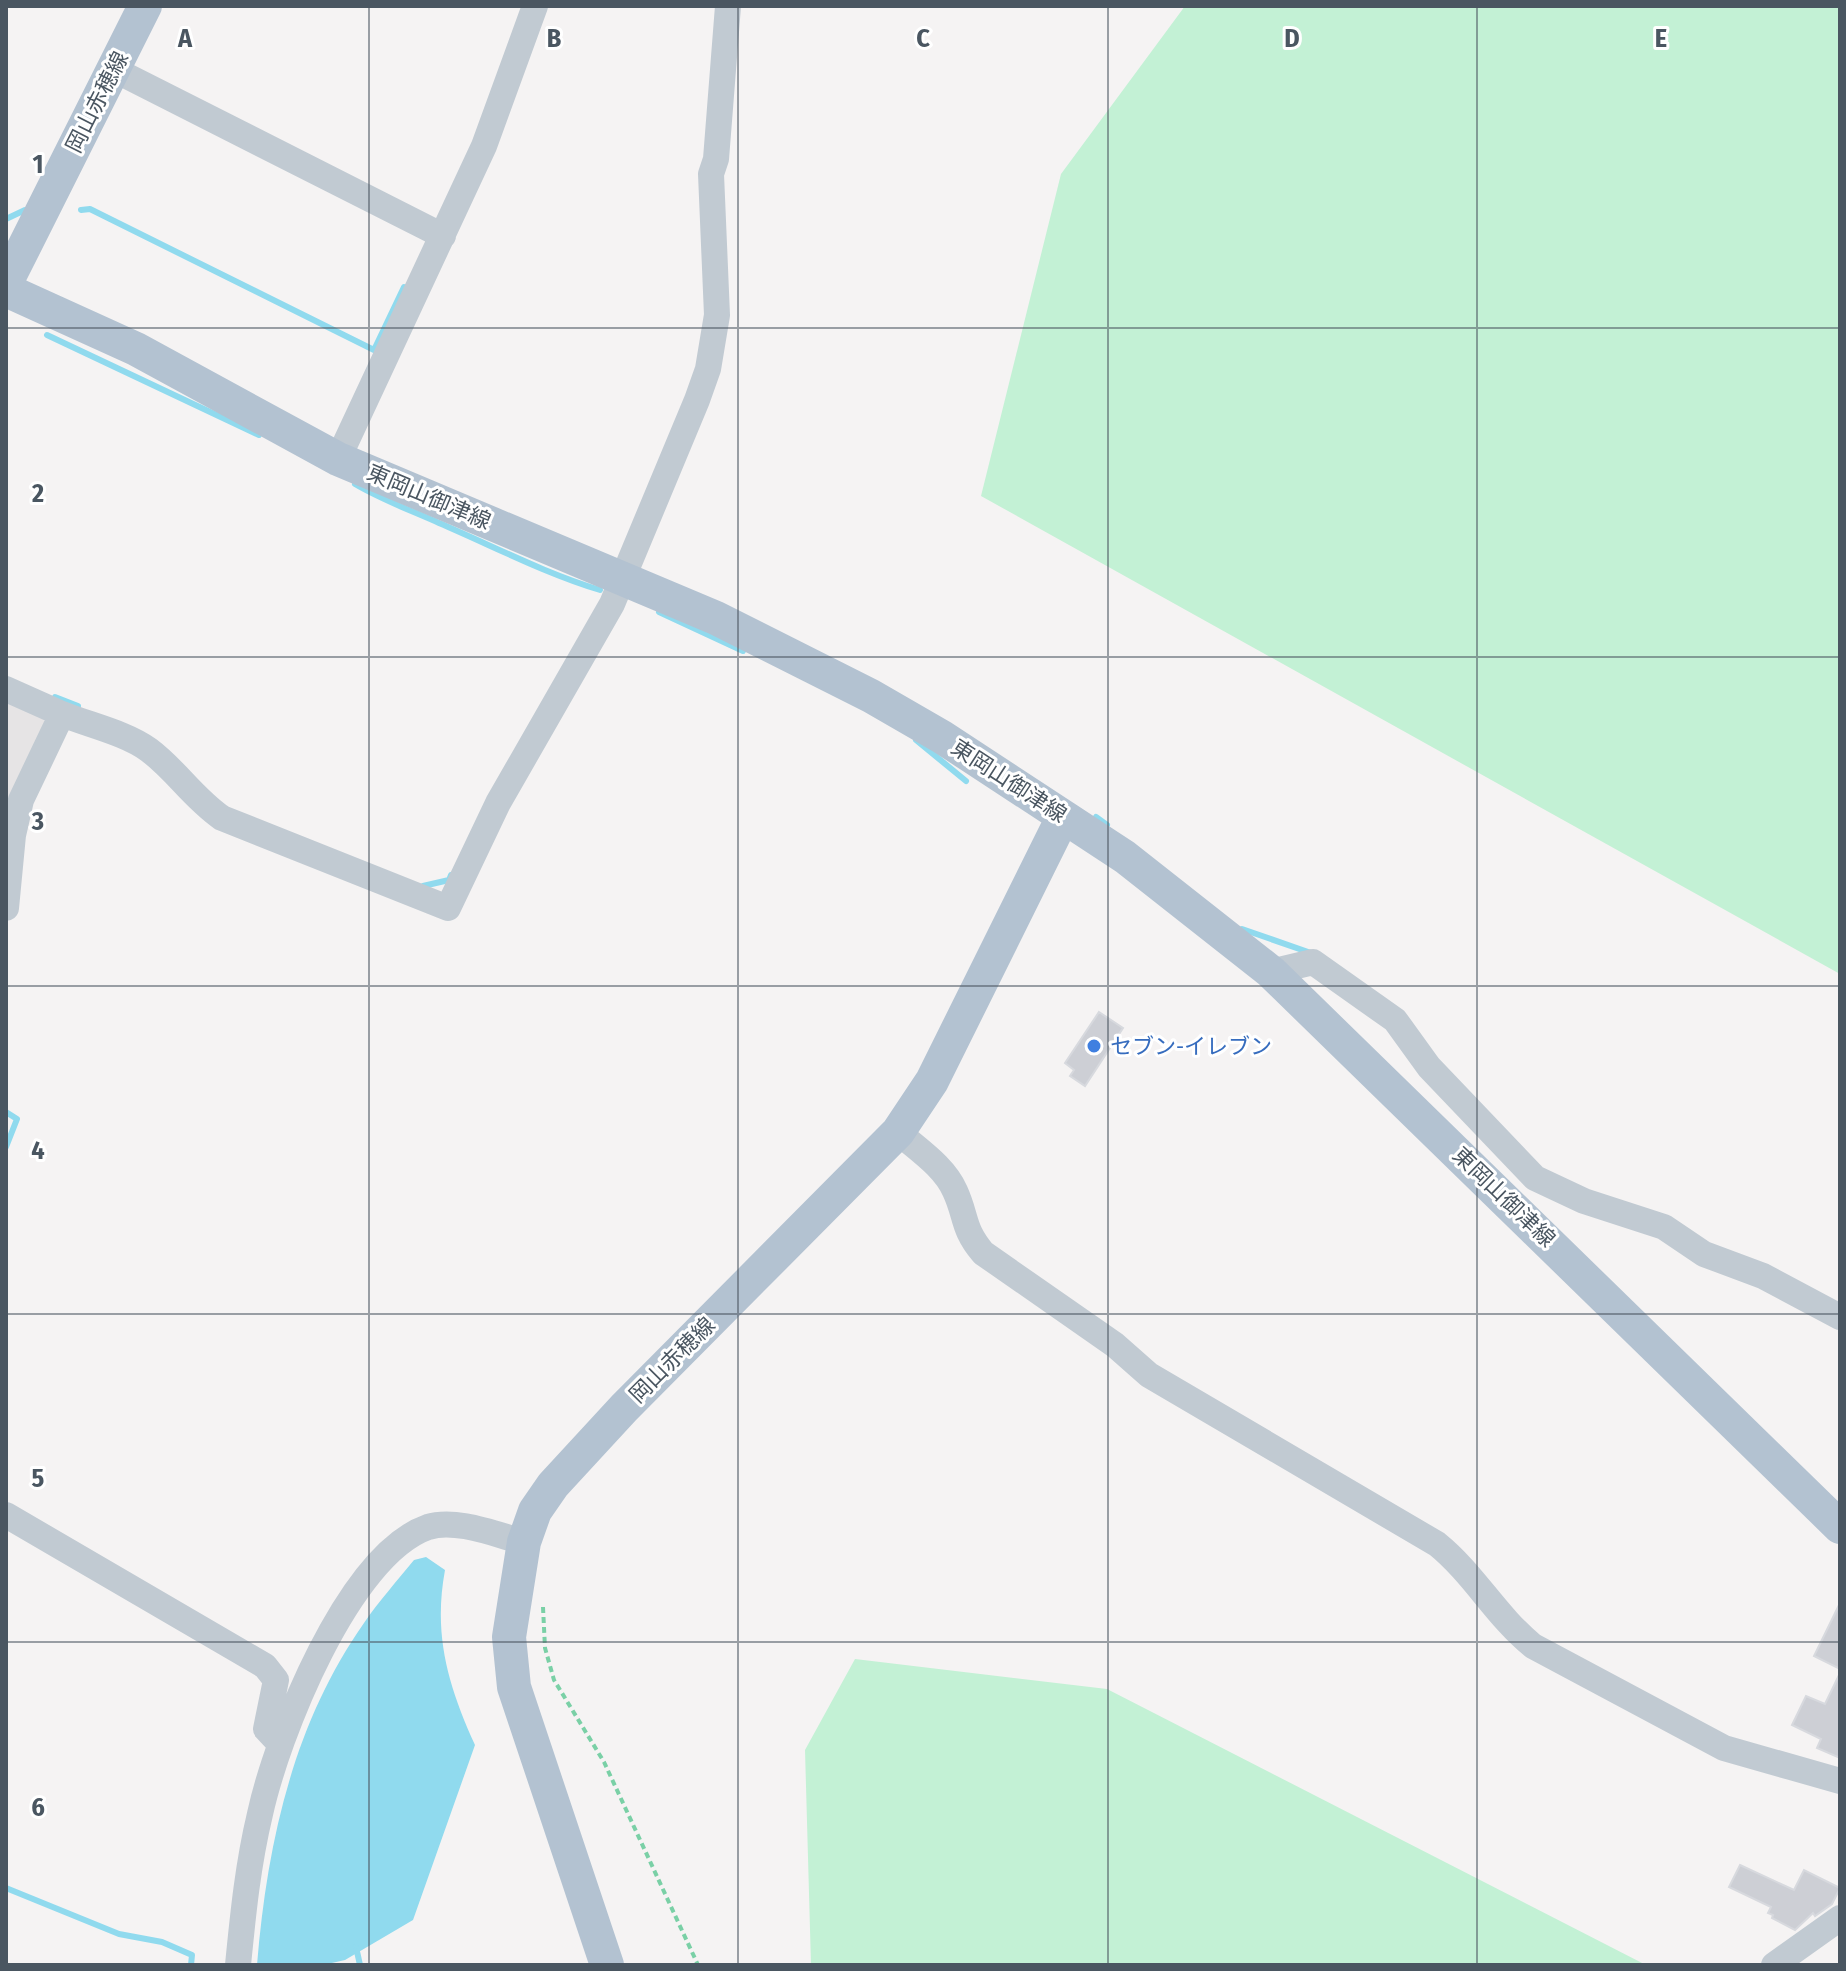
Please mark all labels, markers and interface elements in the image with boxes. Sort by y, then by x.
text: A [177,23,193,54]
text: B [547,23,562,54]
text: C [916,23,930,54]
text: D [1284,23,1300,54]
text: E [1655,23,1667,54]
street label: 岡山赤穂線 [60,47,134,157]
text: 1 [33,149,44,180]
street label: 東岡山御津線 [363,459,495,535]
text: 2 [31,478,44,509]
street label: 東岡山御津線 [946,734,1072,828]
text: 3 [31,806,44,837]
place label: セブン-イレブン [1110,1033,1272,1060]
marker: セブン-イレブン [1085,1037,1103,1055]
text: 4 [31,1135,45,1166]
street label: 東岡山御津線 [1447,1141,1561,1253]
street label: 岡山赤穂線 [624,1312,720,1408]
text: 5 [32,1463,45,1494]
text: 6 [31,1792,45,1823]

